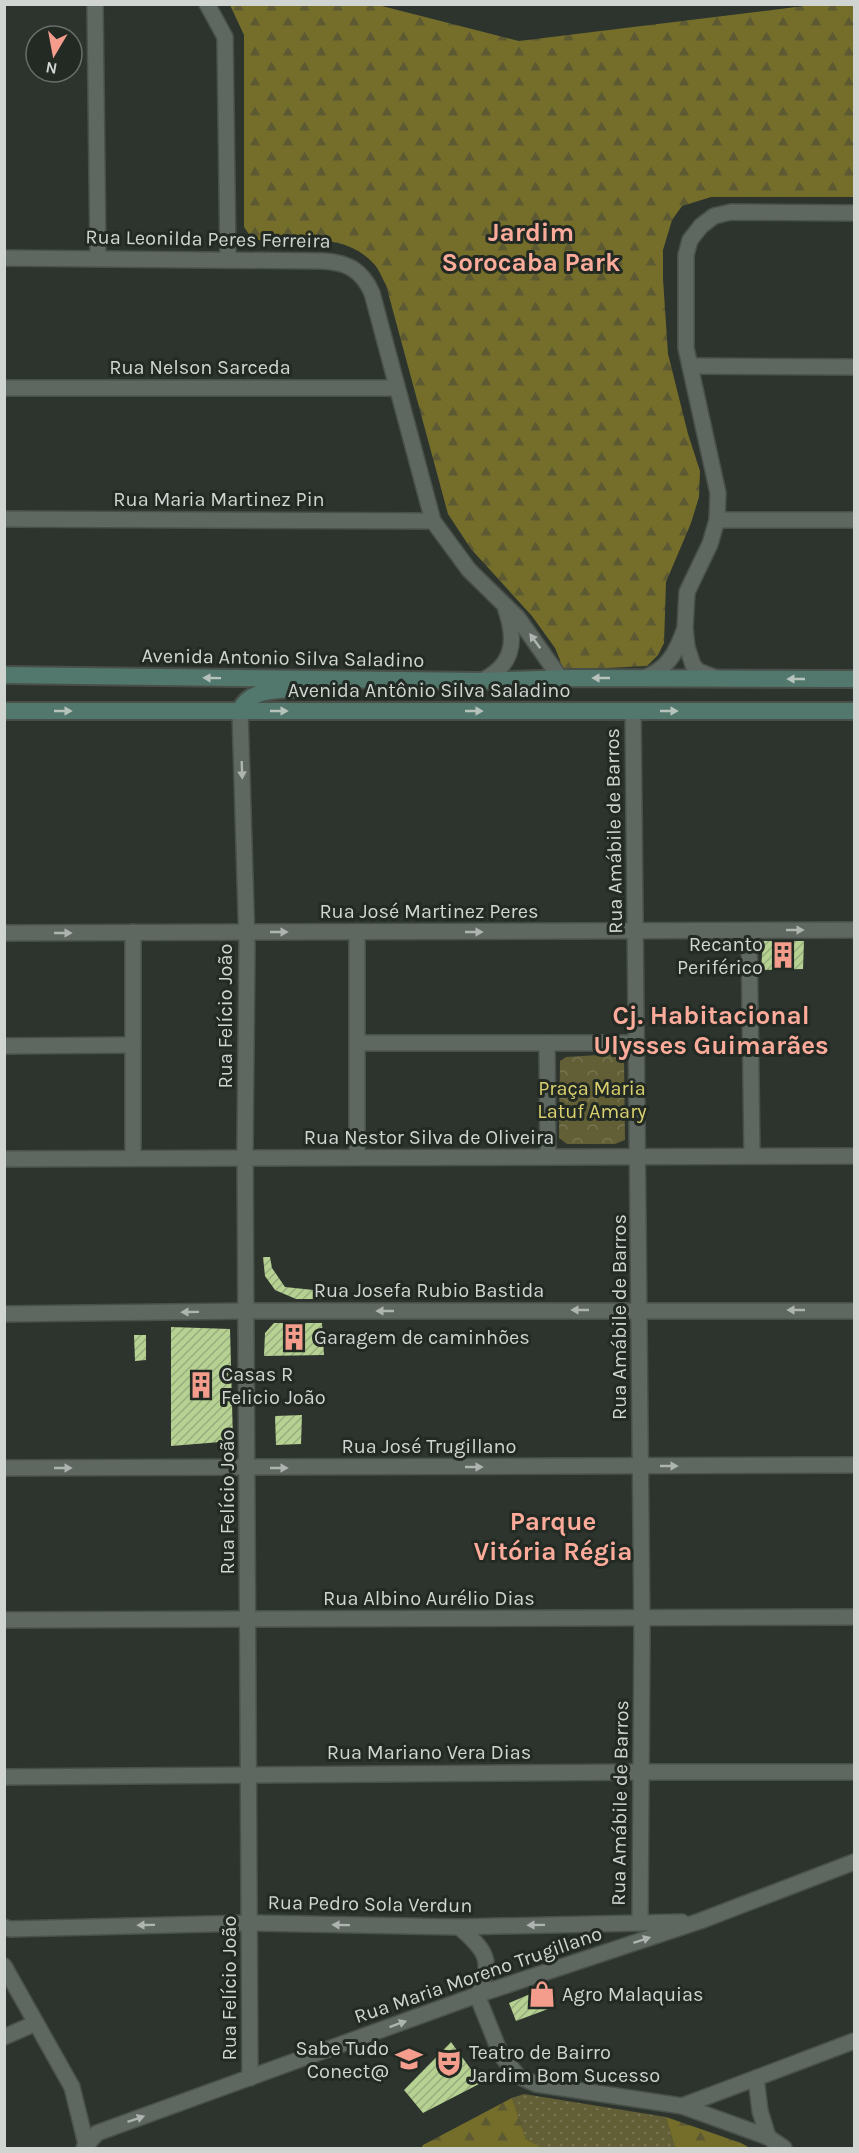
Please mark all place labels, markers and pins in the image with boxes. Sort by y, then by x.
place label: Recanto Periférico [677,933,763,979]
building icon: Recanto Periférico [768,940,798,970]
building icon: Garagem de caminhões [279,1322,309,1352]
place label: Garagem de caminhões [314,1326,530,1349]
place label: Casas R Felicio João [221,1363,326,1409]
building icon: Casas R Felicio João [186,1370,216,1400]
shop icon: Agro Malaquias [527,1979,557,2009]
place label: Agro Malaquias [562,1983,704,2006]
place label: Sabe Tudo Conect@ [296,2037,389,2083]
place label: Teatro de Bairro Jardim Bom Sucesso [469,2041,660,2087]
school or university icon: Sabe Tudo Conect@ [394,2044,424,2074]
theatre icon: Teatro de Bairro Jardim Bom Sucesso [434,2048,464,2078]

